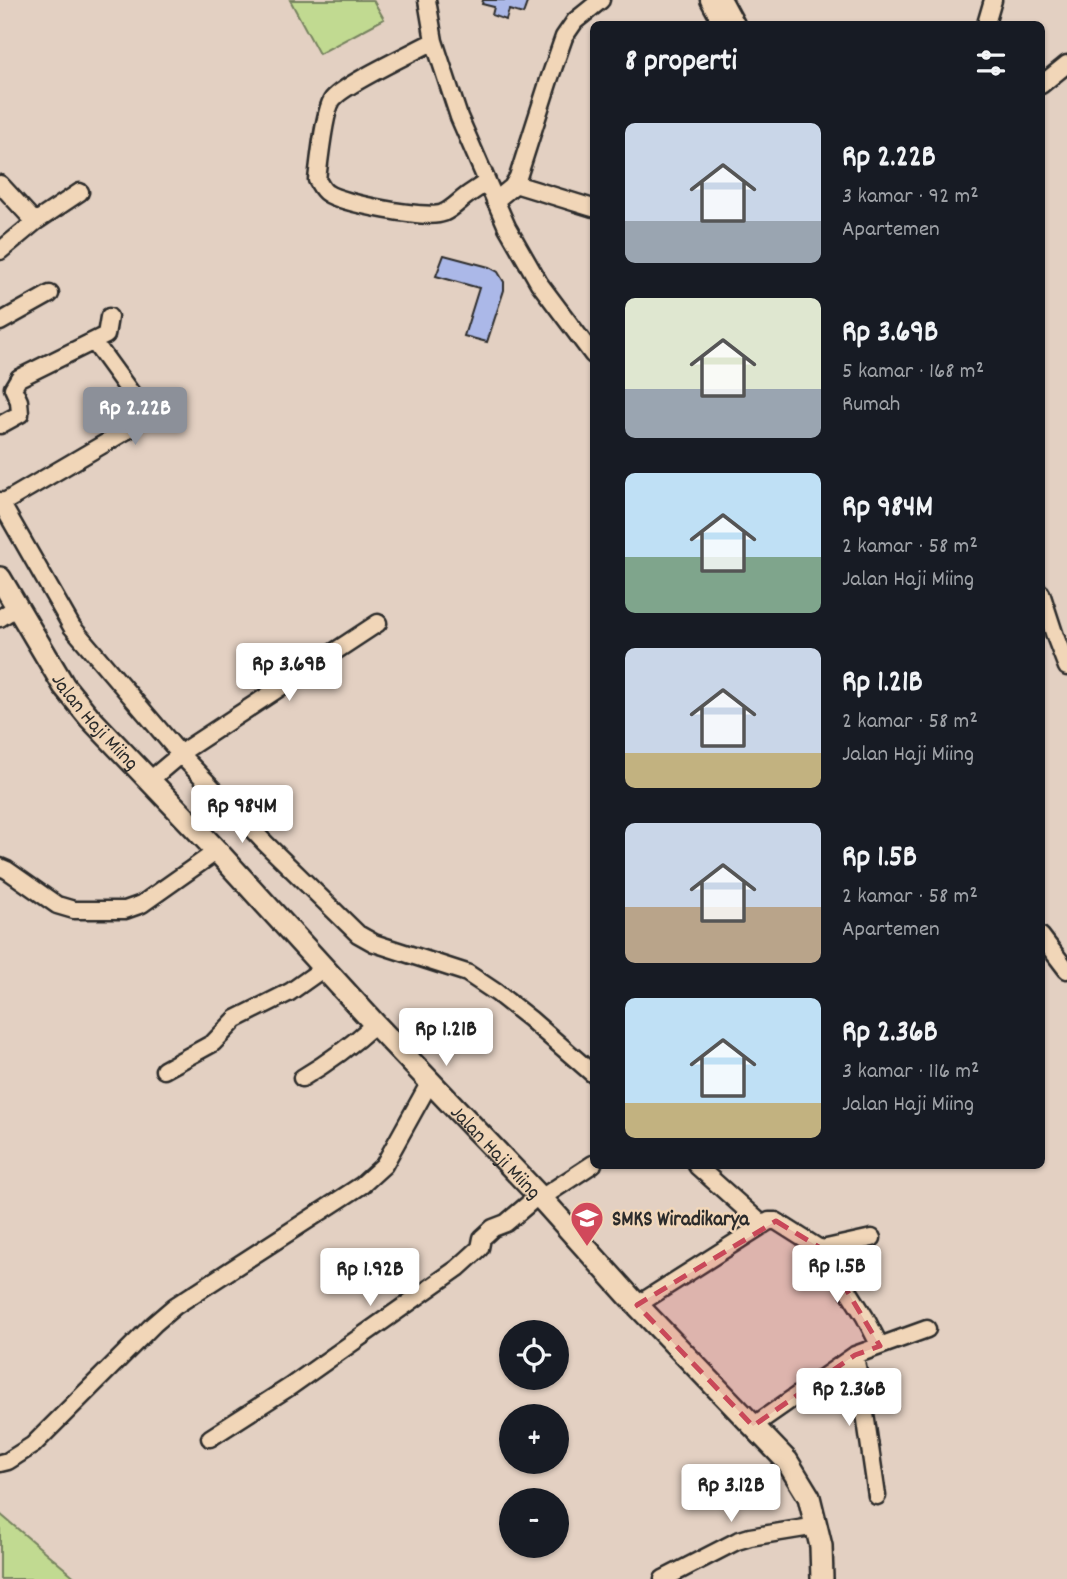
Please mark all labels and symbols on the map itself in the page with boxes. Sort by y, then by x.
pin: Rp 2.22B [63,388,207,447]
pin: Rp 3.69B [217,644,361,703]
street label: Jalan Haji Miing [42,669,145,779]
pin: Rp 984M [177,786,307,845]
pin: Rp 1.21B [374,1009,518,1068]
street label: Jalan Haji Miing [442,1099,547,1207]
school or university icon: SMKS Wiradikarya [568,1199,606,1248]
place label: SMKS Wiradikarya [612,1206,750,1236]
pin: Rp 1.5B [772,1246,902,1305]
pin: Rp 1.92B [298,1248,442,1308]
pin: Rp 2.36B [777,1368,921,1428]
pin: Rp 3.12B [659,1464,803,1524]

